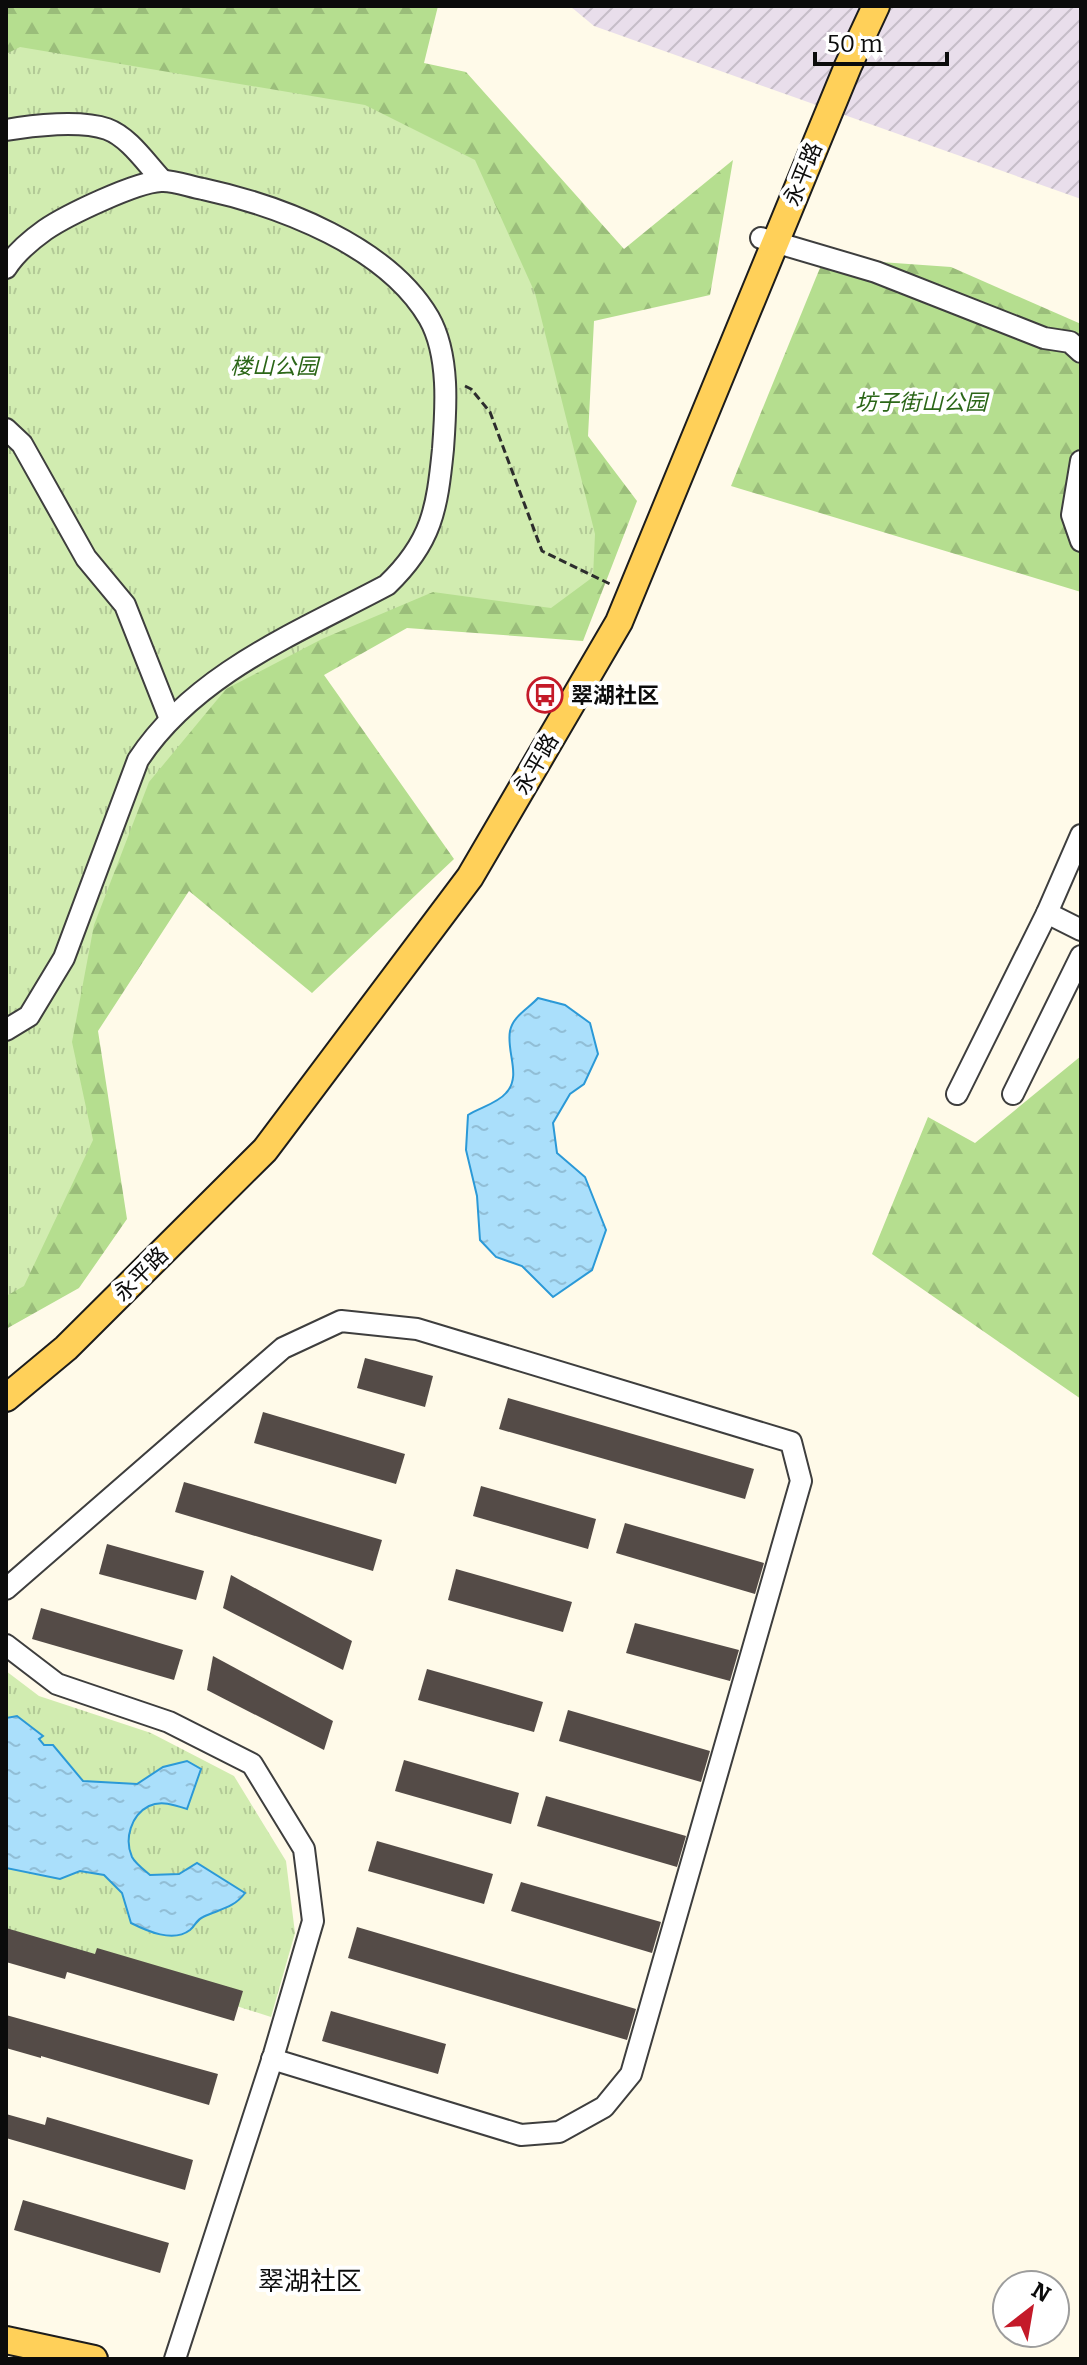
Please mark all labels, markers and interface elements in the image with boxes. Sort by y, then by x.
scale bar [815,16,947,66]
text: 50 m [827,30,883,58]
street label: 永平路 [778,138,828,210]
park label: 楼山公园 [230,353,321,380]
park label: 坊子街山公园 [855,389,990,416]
bus stop icon: 翠湖社区 [526,676,564,714]
place label: 翠湖社区 [571,682,659,709]
street label: 永平路 [508,729,564,799]
street label: 永平路 [108,1241,174,1307]
district label: 翠湖社区 [258,2266,362,2297]
north arrow [991,2269,1071,2349]
text: N [1027,2276,1055,2308]

